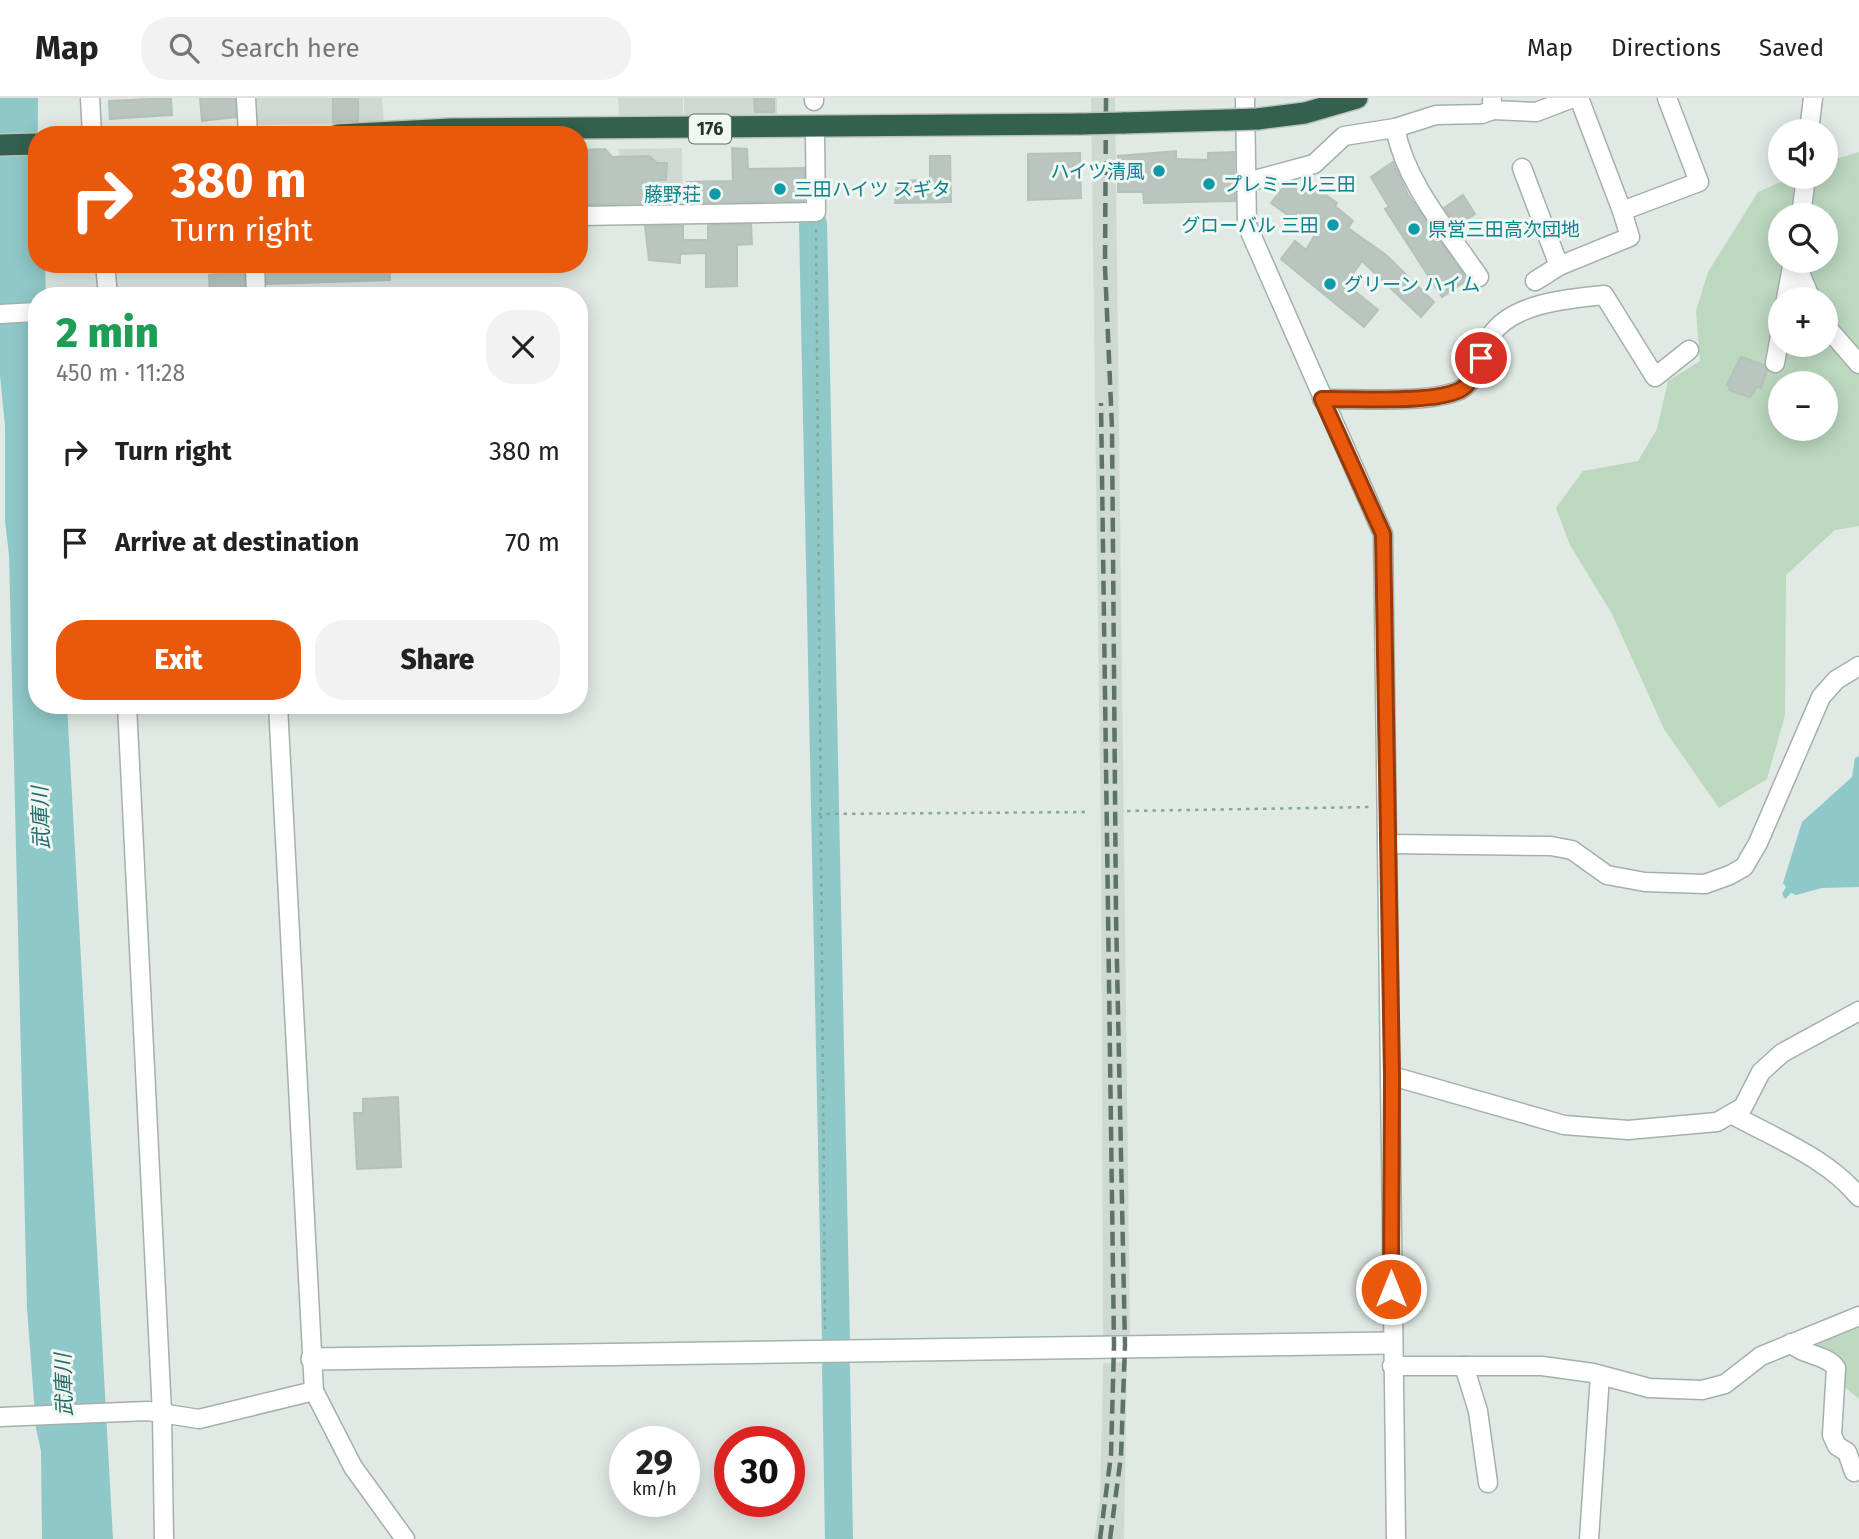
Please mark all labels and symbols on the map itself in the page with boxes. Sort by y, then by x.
road number: 176 [689,114,731,144]
place label: ハイツ清風 [1050,160,1145,183]
marker: ハイツ清風 [1151,163,1167,179]
place label: プレミール三田 [1223,173,1356,196]
marker: プレミール三田 [1201,176,1217,192]
place label: 三田ハイツ スギタ [794,178,951,201]
marker: 三田ハイツ スギタ [772,181,788,197]
place label: 藤野荘 [644,183,701,206]
marker: 藤野荘 [707,186,723,202]
place label: グローバル 三田 [1181,214,1319,237]
marker: グローバル 三田 [1325,217,1341,233]
place label: 県営三田高次団地 [1428,218,1580,241]
marker: 県営三田高次団地 [1406,221,1422,237]
place label: グリーン ハイム [1344,273,1480,296]
marker: グリーン ハイム [1322,276,1338,292]
pin [1451,328,1511,388]
water label: 武庫川 [27,784,55,850]
position arrow [1354,1252,1428,1326]
water label: 武庫川 [50,1351,78,1417]
speed limit sign: 30 [714,1426,805,1517]

